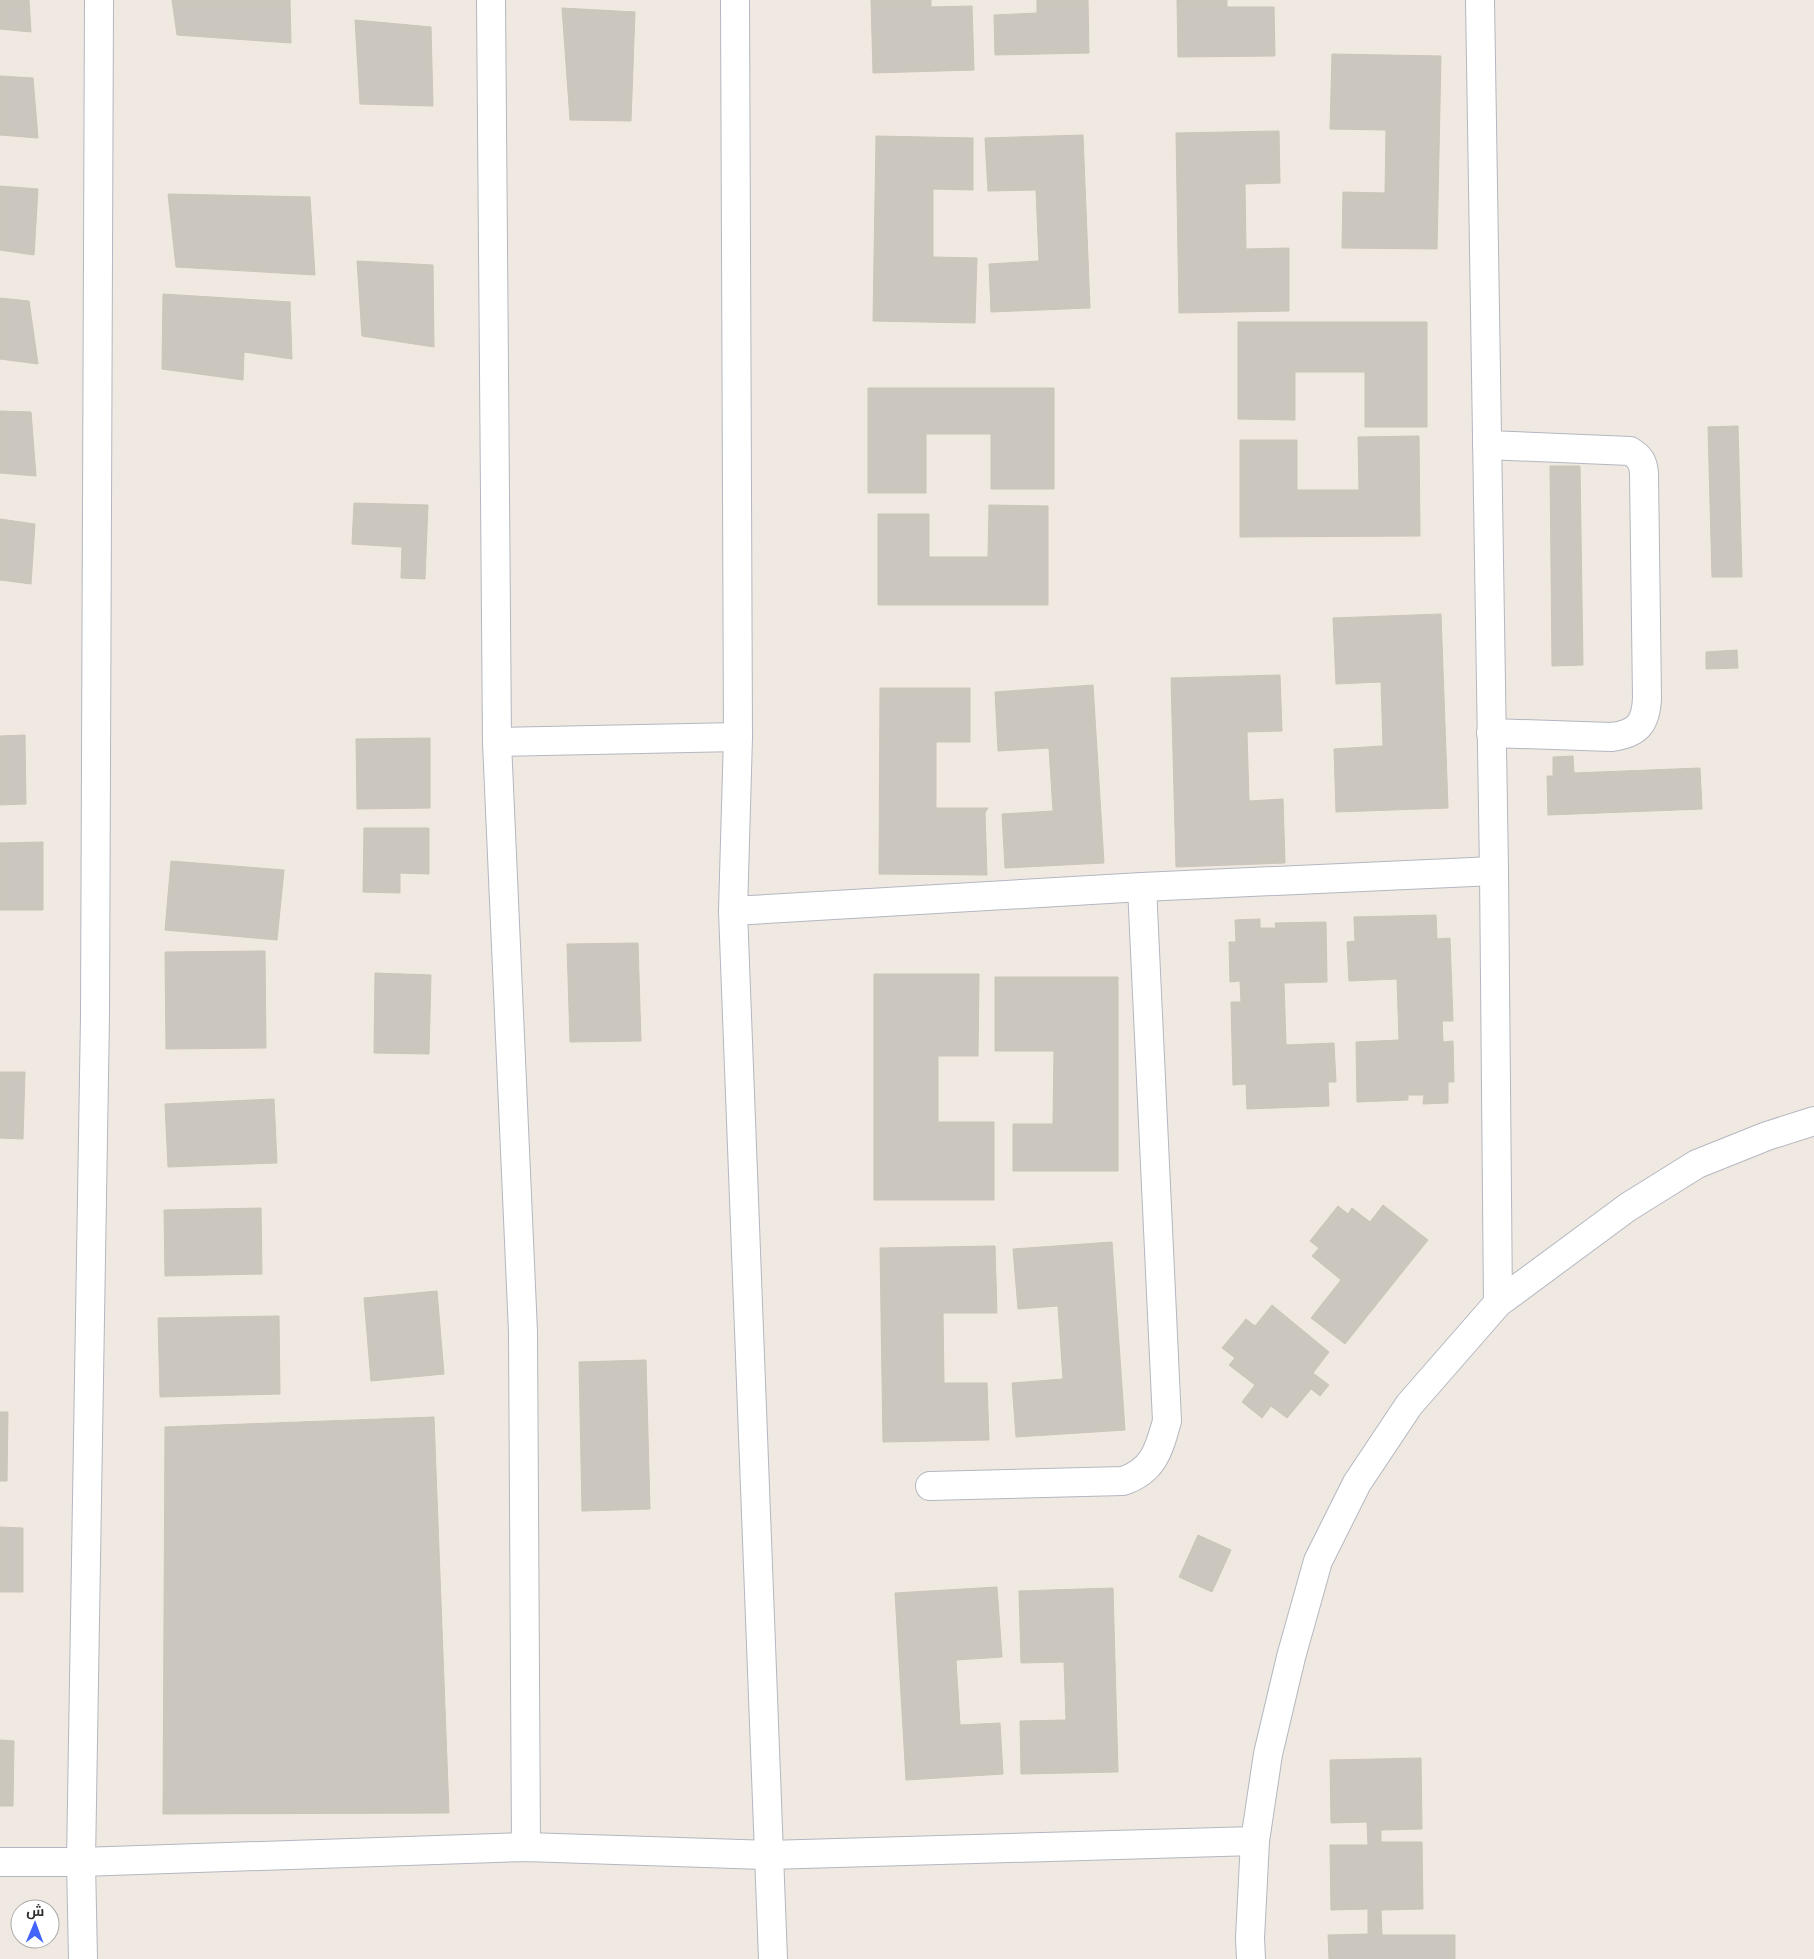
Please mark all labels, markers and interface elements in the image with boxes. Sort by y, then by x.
north arrow [10,1899,60,1949]
text: ش [26,1900,44,1921]

